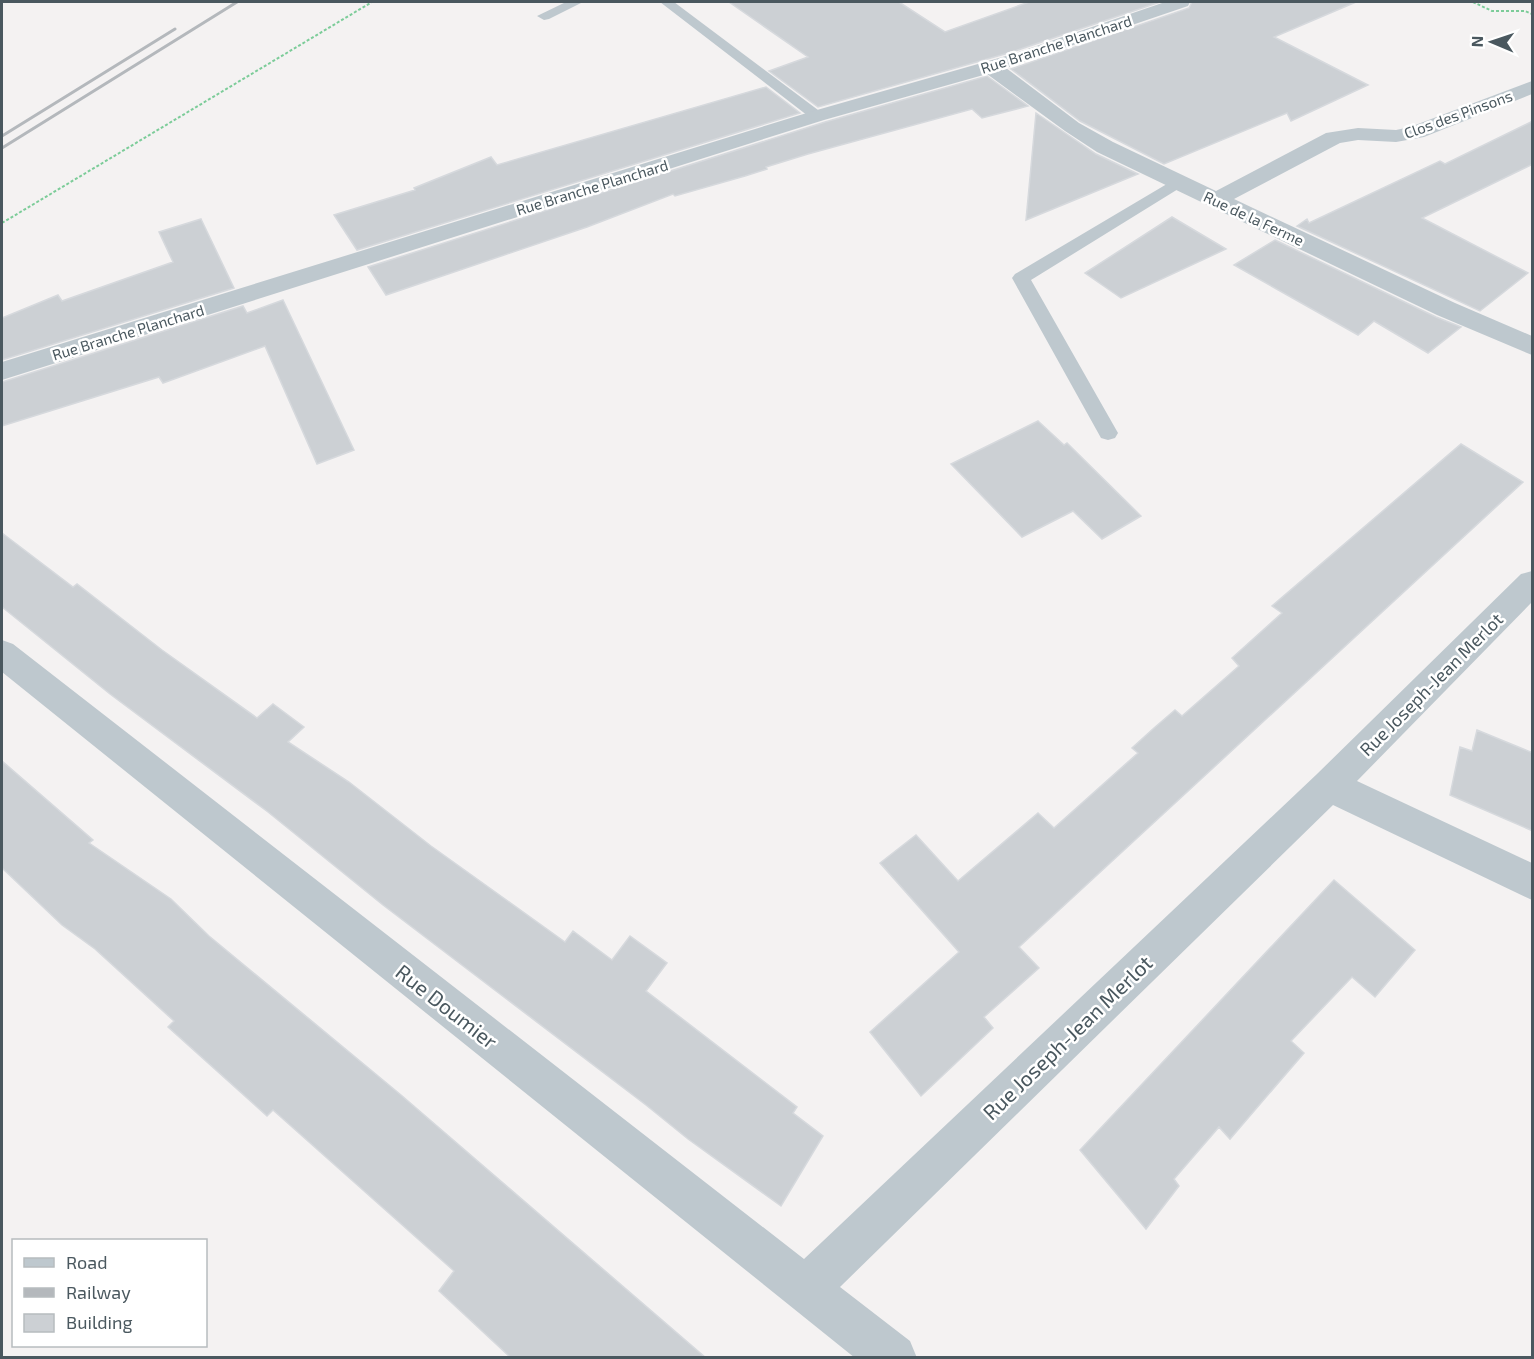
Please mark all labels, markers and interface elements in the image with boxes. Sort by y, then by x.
street label: Rue Branche Planchard [978,11,1134,77]
north arrow [1462,12,1522,72]
text: N [1467,35,1486,48]
street label: Clos des Pinsons [1401,86,1515,142]
street label: Rue Branche Planchard [514,155,670,219]
street label: Rue de la Ferme [1201,187,1307,249]
street label: Rue Branche Planchard [50,300,206,364]
street label: Rue Joseph-Jean Merlot [1355,608,1507,760]
street label: Rue Joseph-Jean Merlot [977,950,1157,1124]
street label: Rue Doumier [391,959,503,1054]
legend [12,1239,207,1347]
text: Road [66,1251,107,1273]
text: Railway [66,1281,131,1303]
text: Building [66,1311,133,1333]

